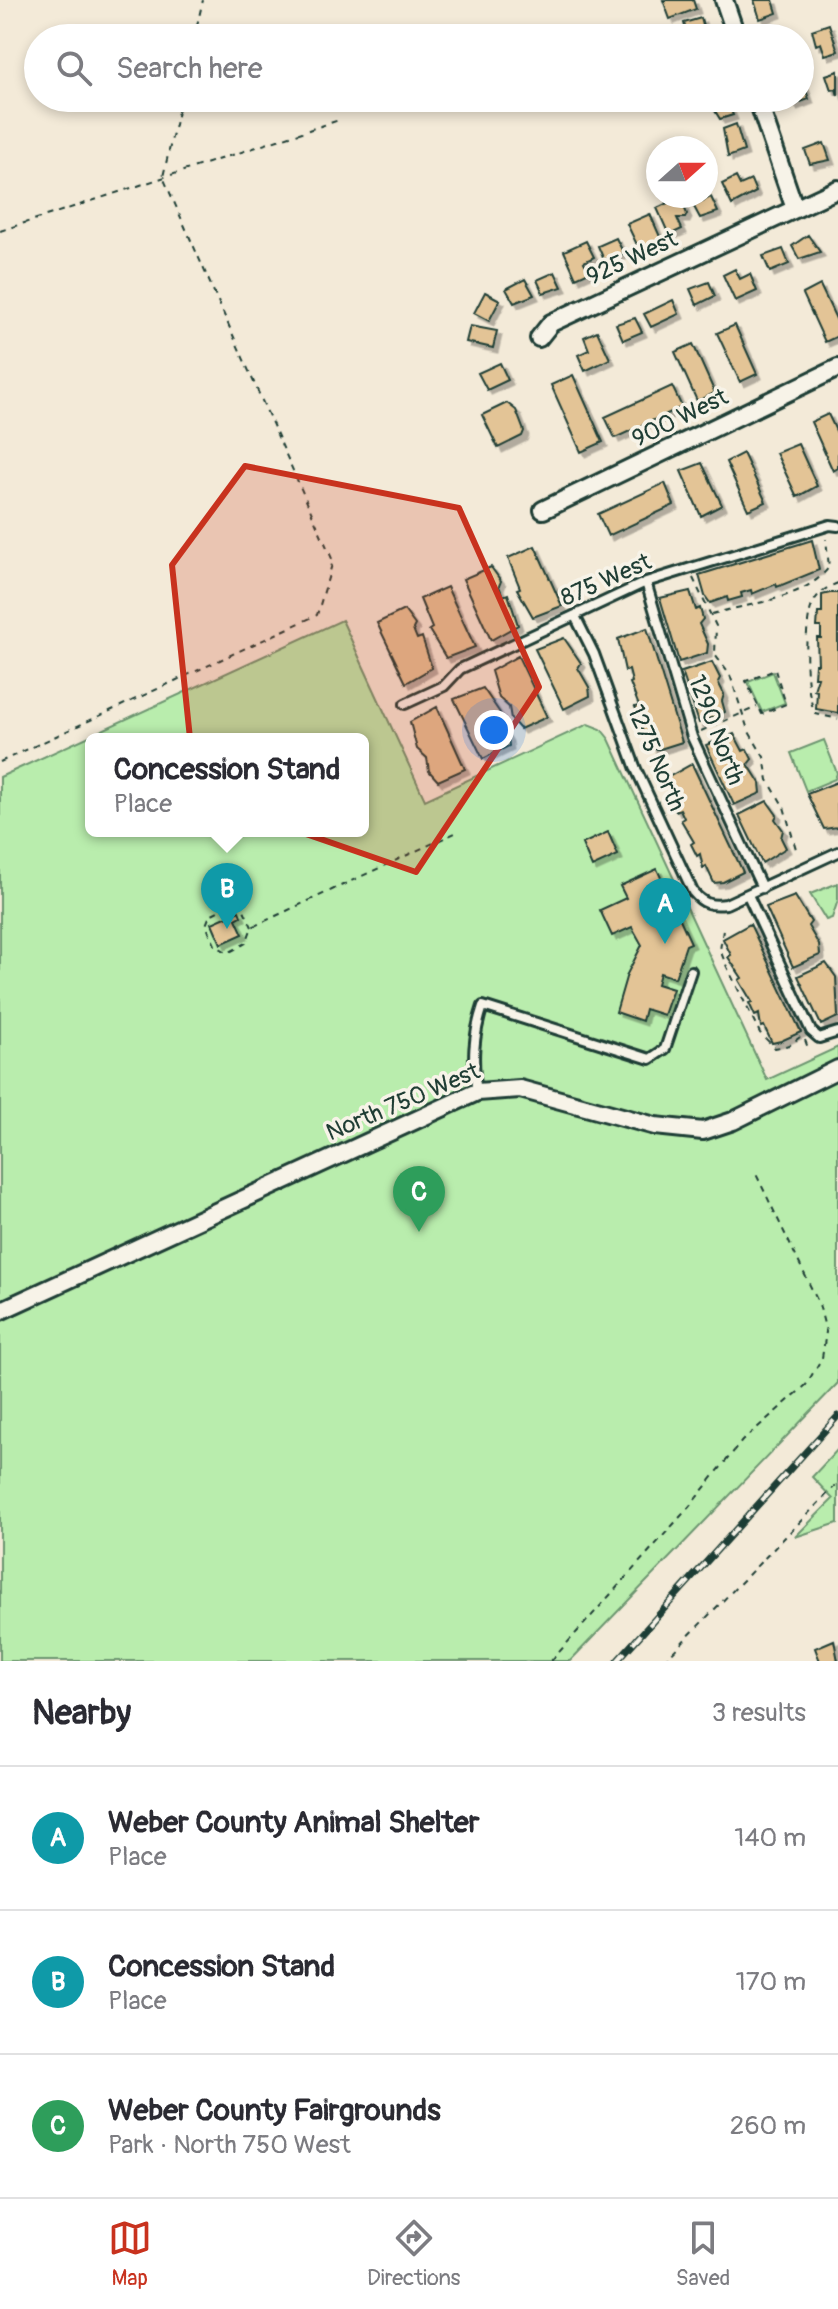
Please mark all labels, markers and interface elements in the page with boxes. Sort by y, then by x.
search box [24,24,814,112]
icon: search [52,46,96,90]
text: Search here [116,50,263,87]
north arrow [646,136,718,208]
street label: 925 West [582,224,682,292]
street label: 900 West [627,382,733,454]
street label: 875 West [556,547,656,613]
street label: 1290 North [682,671,750,789]
street label: 1275 North [621,701,691,815]
your location [474,710,514,750]
popup [85,733,369,837]
text: Concession Stand [113,751,341,788]
text: Place [113,788,172,820]
pin: B [201,863,253,929]
pin: A [639,878,691,944]
street label: North 750 West [322,1057,484,1147]
pin: C [393,1166,445,1232]
text: Nearby [32,1692,131,1735]
text: 3 results [712,1697,806,1729]
text: Weber County Animal Shelter [108,1804,479,1841]
text: A [50,1822,66,1854]
text: 140 m [734,1822,806,1854]
text: Place [108,1841,167,1873]
text: Concession Stand [108,1948,335,1985]
text: B [51,1966,65,1998]
text: 170 m [736,1966,806,1998]
text: Place [108,1985,167,2017]
text: Weber County Fairgrounds [108,2092,441,2129]
text: C [50,2110,66,2142]
text: 260 m [730,2110,806,2142]
text: Park · North 750 West [108,2129,351,2161]
tab: Map [108,2216,152,2292]
tab: Directions [367,2216,460,2292]
tab: Saved [676,2216,730,2292]

